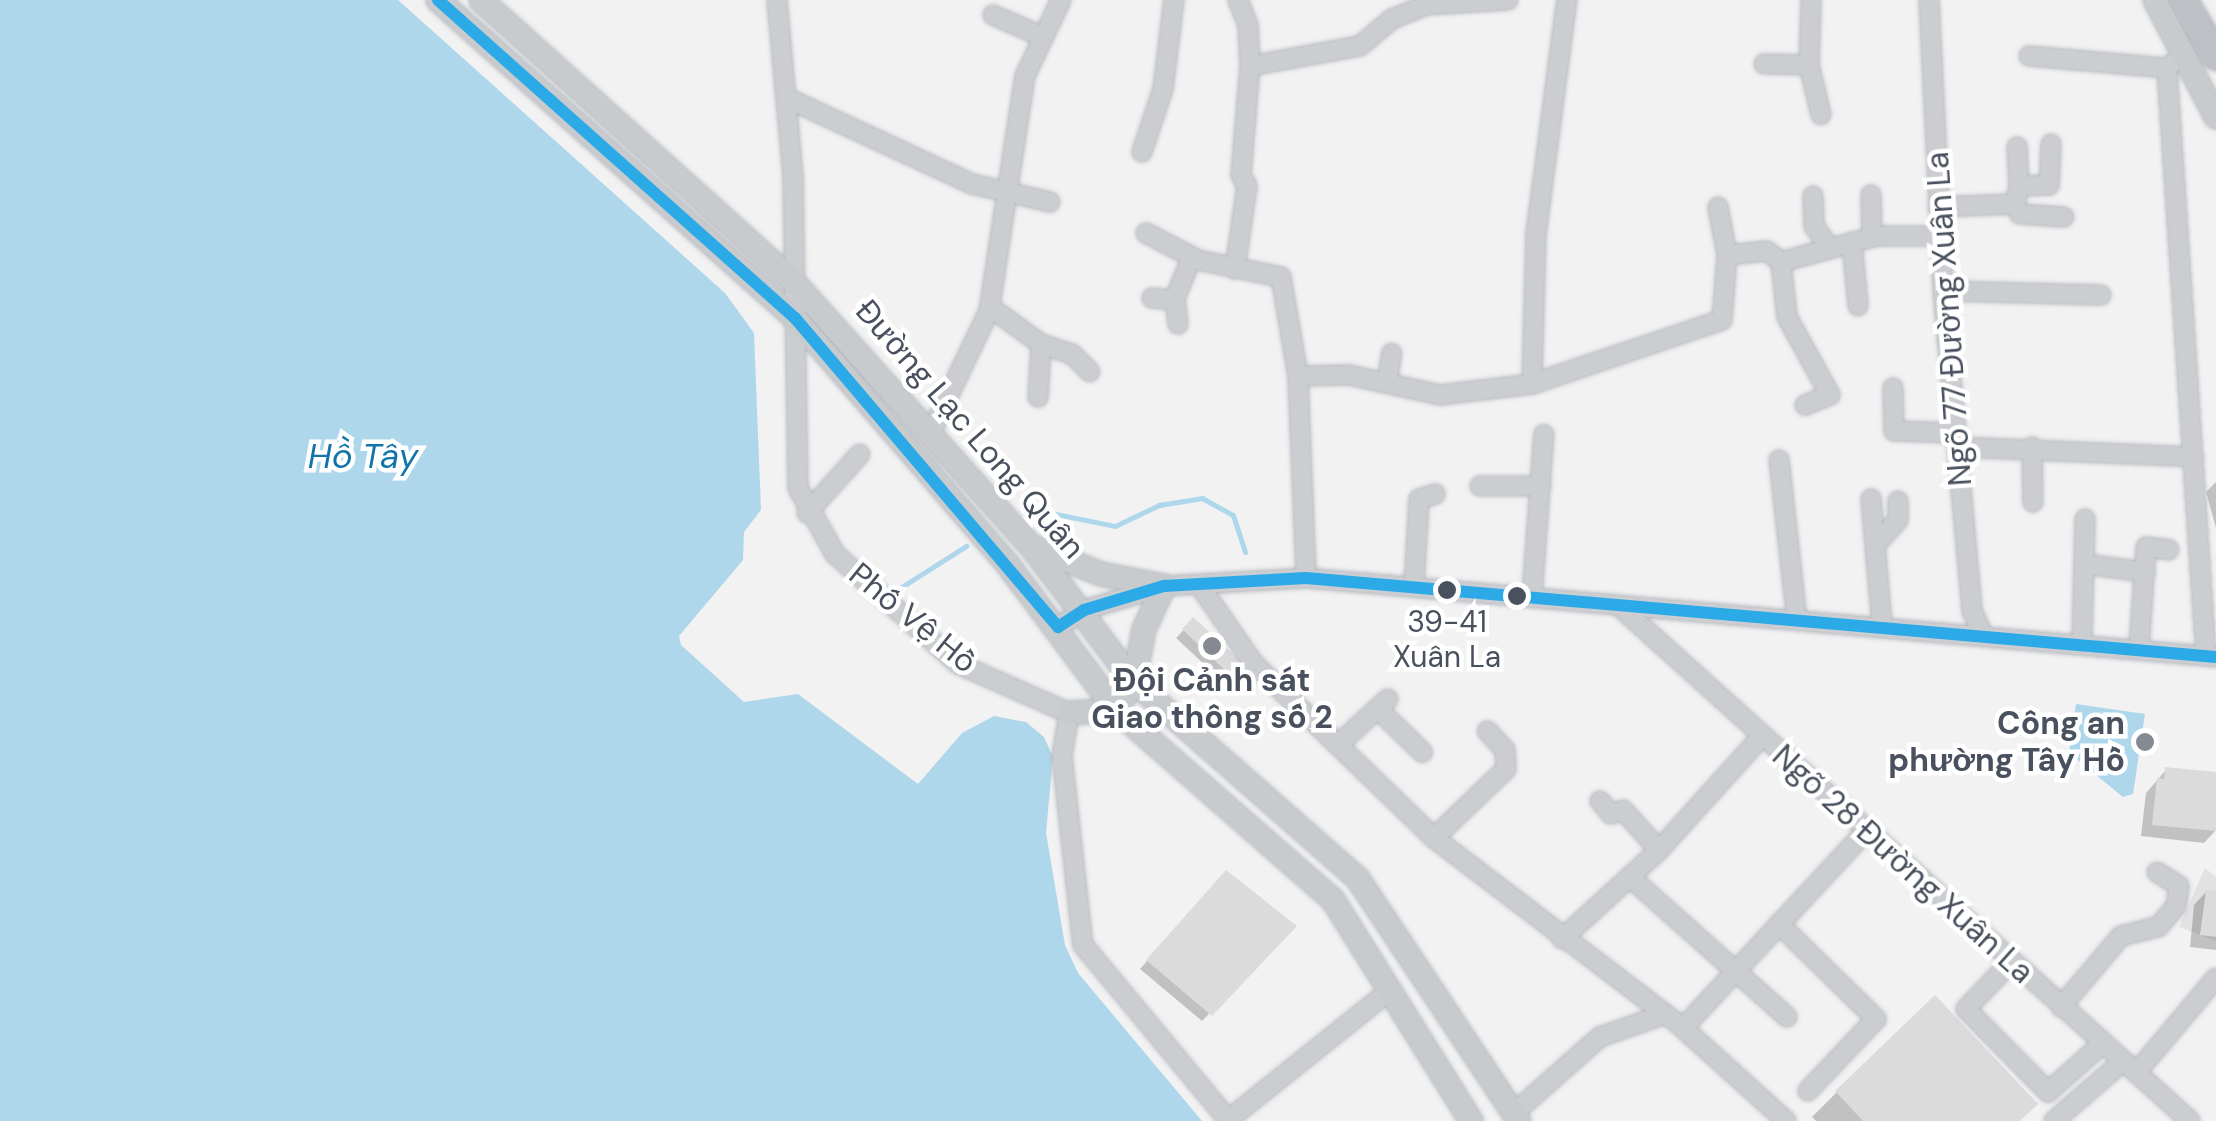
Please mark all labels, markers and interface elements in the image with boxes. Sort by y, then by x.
street label: Ngõ 77 Đường Xuân La [1918,151,1980,487]
street label: Đường Lạc Long Quân [847,292,1093,566]
water label: Hồ Tây [308,435,418,477]
street label: Phố Vệ Hồ [841,555,985,681]
marker: 39-41 Xuân La [1437,580,1457,600]
unlabelled marker [1507,586,1527,606]
place label: 39-41 Xuân La [1393,604,1501,674]
marker: Đội Cảnh sát Giao thông số 2 [1201,635,1223,657]
place label: Đội Cảnh sát Giao thông số 2 [1091,662,1333,737]
place label: Công an phường Tây Hồ [1888,705,2125,780]
marker: Công an phường Tây Hồ [2134,731,2156,753]
street label: Ngõ 28 Đường Xuân La [1765,737,2041,991]

